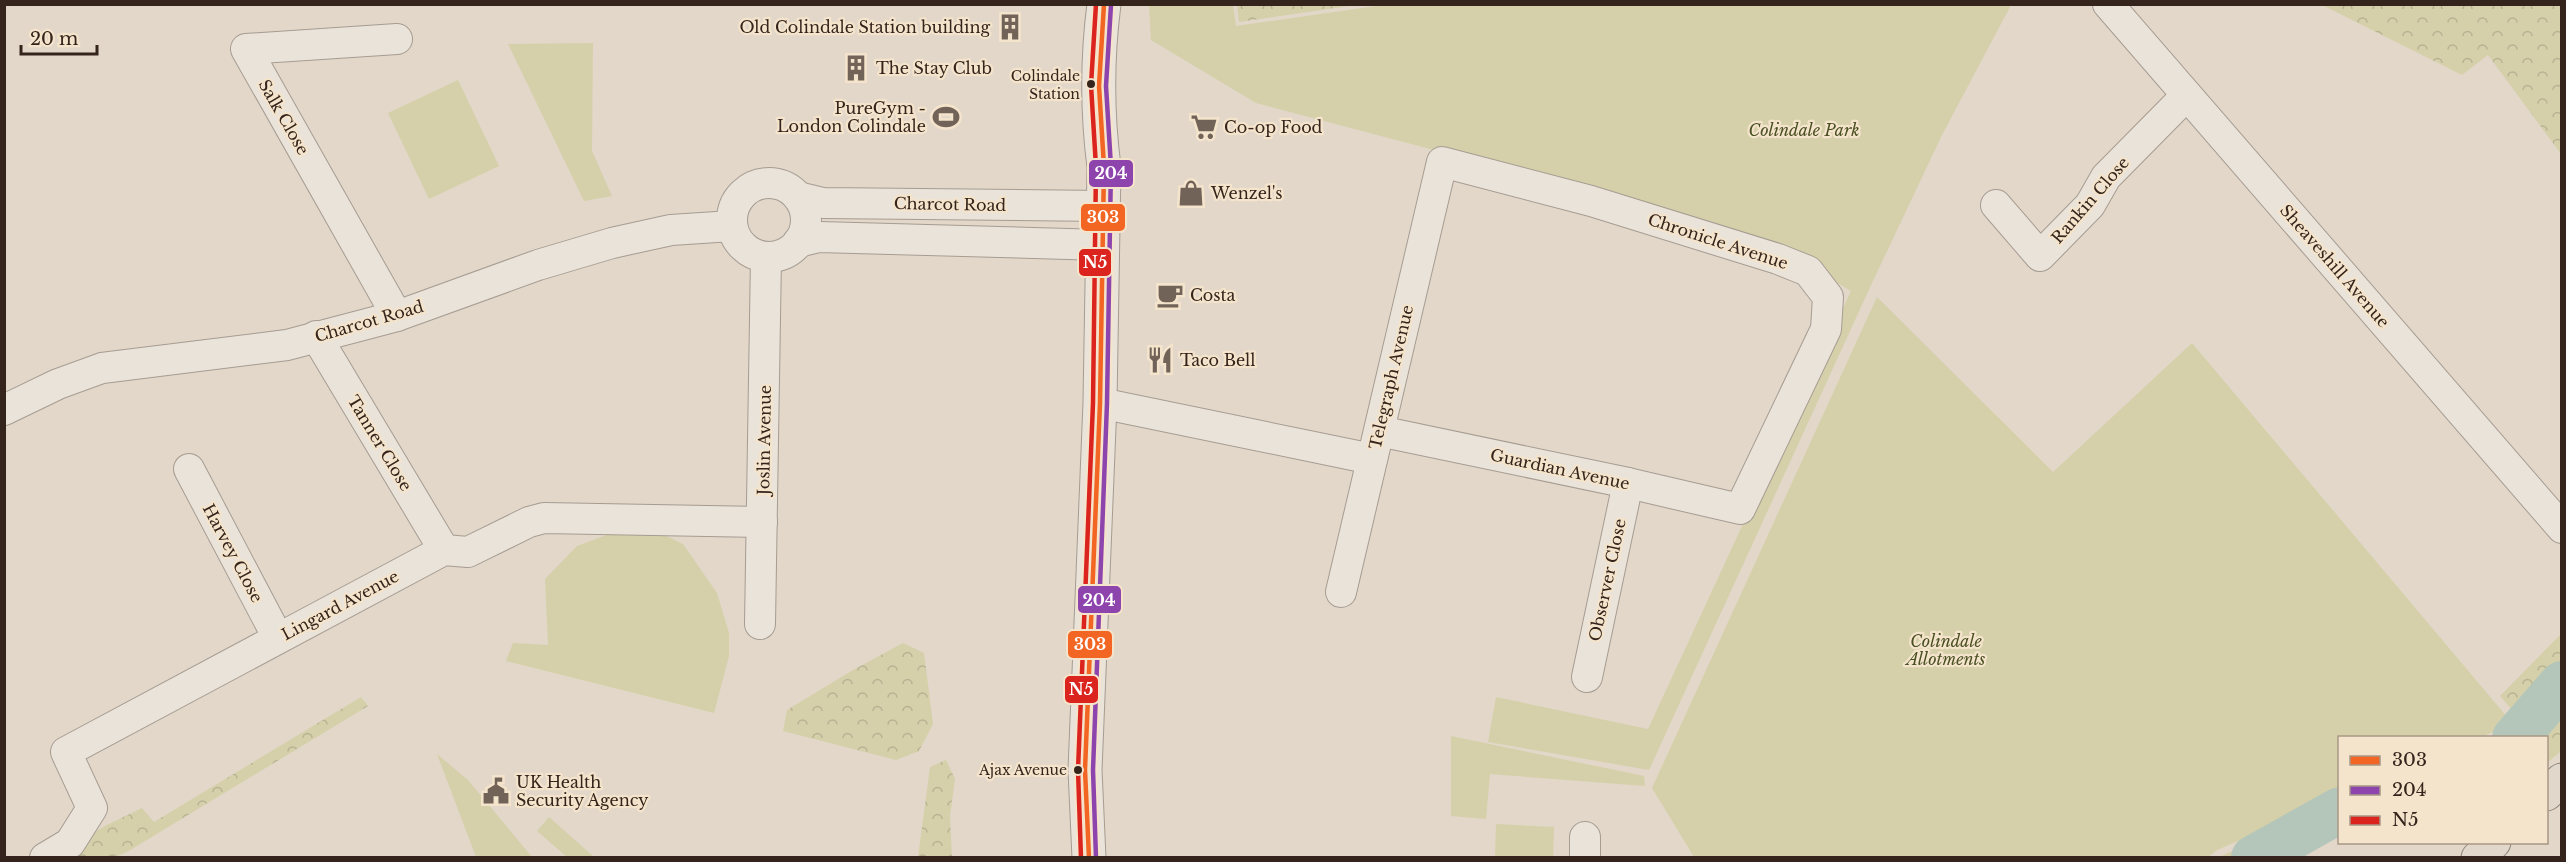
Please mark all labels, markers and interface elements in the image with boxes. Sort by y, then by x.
building icon: Old Colindale Station building [995,12,1025,42]
place label: Old Colindale Station building [739,17,990,37]
scale bar [21,18,98,56]
text: 20 m [30,28,78,50]
building icon: The Stay Club [841,53,871,83]
place label: The Stay Club [876,58,992,78]
place label: Colindale Station [1011,67,1080,103]
street label: Salk Close [254,76,314,158]
marker: Colindale Station [1085,78,1097,90]
place label: PureGym - London Colindale [777,98,926,136]
sports icon: PureGym - London Colindale [931,102,961,132]
supermarket icon: Co-op Food [1189,112,1219,142]
place label: Co-op Food [1224,117,1323,137]
park label: Colindale Park [1749,120,1859,140]
street label: Rankin Close [2047,153,2133,247]
line badge: 204 [1088,159,1134,188]
text: 204 [1094,163,1128,183]
shop icon: Wenzel's [1176,178,1206,208]
place label: Wenzel's [1210,183,1283,203]
street label: Charcot Road [894,193,1007,215]
street label: Sheaveshill Avenue [2276,200,2394,332]
line badge: 303 [1080,203,1126,232]
text: 303 [1087,207,1119,227]
street label: Chronicle Avenue [1645,209,1791,273]
line badge: N5 [1078,248,1112,277]
text: N5 [1083,252,1107,272]
cafe icon: Costa [1155,280,1185,310]
place label: Costa [1190,285,1236,305]
street label: Charcot Road [312,296,426,346]
street label: Telegraph Avenue [1365,303,1417,451]
restaurant icon: Taco Bell [1145,345,1175,375]
place label: Taco Bell [1180,350,1256,370]
street label: Joslin Avenue [753,385,775,497]
street label: Tanner Close [344,392,416,494]
street label: Guardian Avenue [1488,444,1632,494]
street label: Harvey Close [199,500,267,606]
street label: Observer Close [1584,517,1630,643]
street label: Lingard Avenue [278,566,402,644]
line badge: 204 [1077,585,1122,614]
text: 204 [1082,590,1116,610]
line badge: 303 [1067,630,1113,659]
park label: Colindale Allotments [1905,631,1985,669]
text: 303 [1074,634,1106,654]
line badge: N5 [1064,675,1099,704]
text: N5 [1069,679,1093,699]
legend [2338,736,2548,844]
text: 303 [2392,749,2427,771]
place label: Ajax Avenue [978,761,1067,779]
marker: Ajax Avenue [1072,764,1084,776]
place label: UK Health Security Agency [516,772,649,810]
public building icon: UK Health Security Agency [481,776,511,806]
text: 204 [2392,779,2426,801]
text: N5 [2392,809,2418,831]

